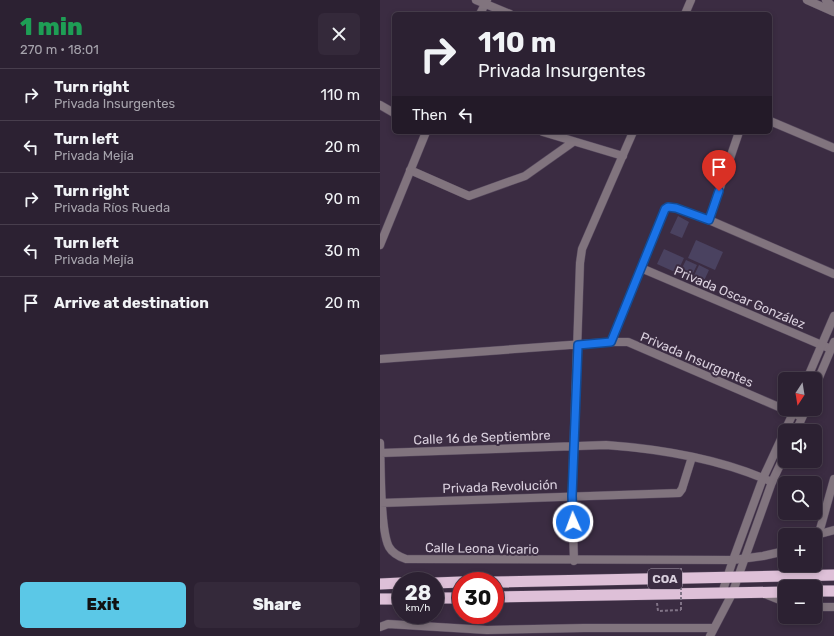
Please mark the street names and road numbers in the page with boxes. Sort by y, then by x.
street label: Privada Oscar González [672,263,808,332]
street label: Privada Insurgentes [638,329,756,391]
street label: Calle 16 de Septiembre [413,428,551,447]
street label: Privada Revolución [442,477,558,496]
street label: Calle Leona Vicario [425,540,539,557]
road number: COA [648,569,682,589]

